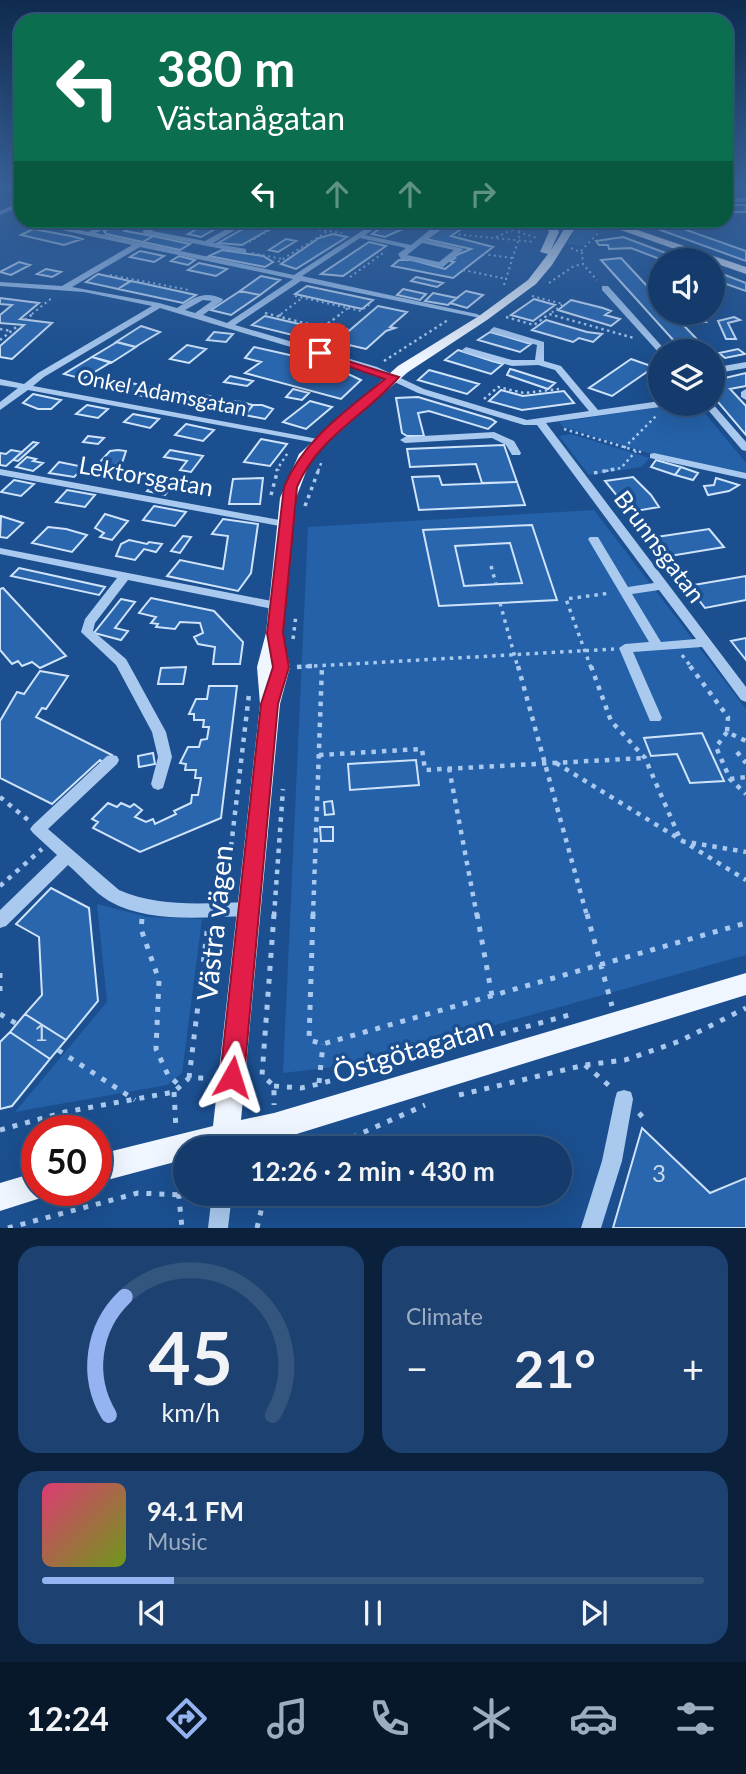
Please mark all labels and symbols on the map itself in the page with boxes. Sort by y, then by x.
pin [290,323,350,383]
street label: Onkel Adamsgatan [75,363,249,420]
street label: Lektorsgatan [77,449,216,502]
street label: Brunnsgatan [609,484,712,608]
street label: Västra vägen [189,843,239,1002]
street label: Östgötagatan [328,1008,497,1090]
house number: 1 [34,1017,48,1046]
position arrow [195,1040,269,1114]
speed limit sign: 50 [21,1115,112,1206]
house number: 3 [652,1158,666,1187]

